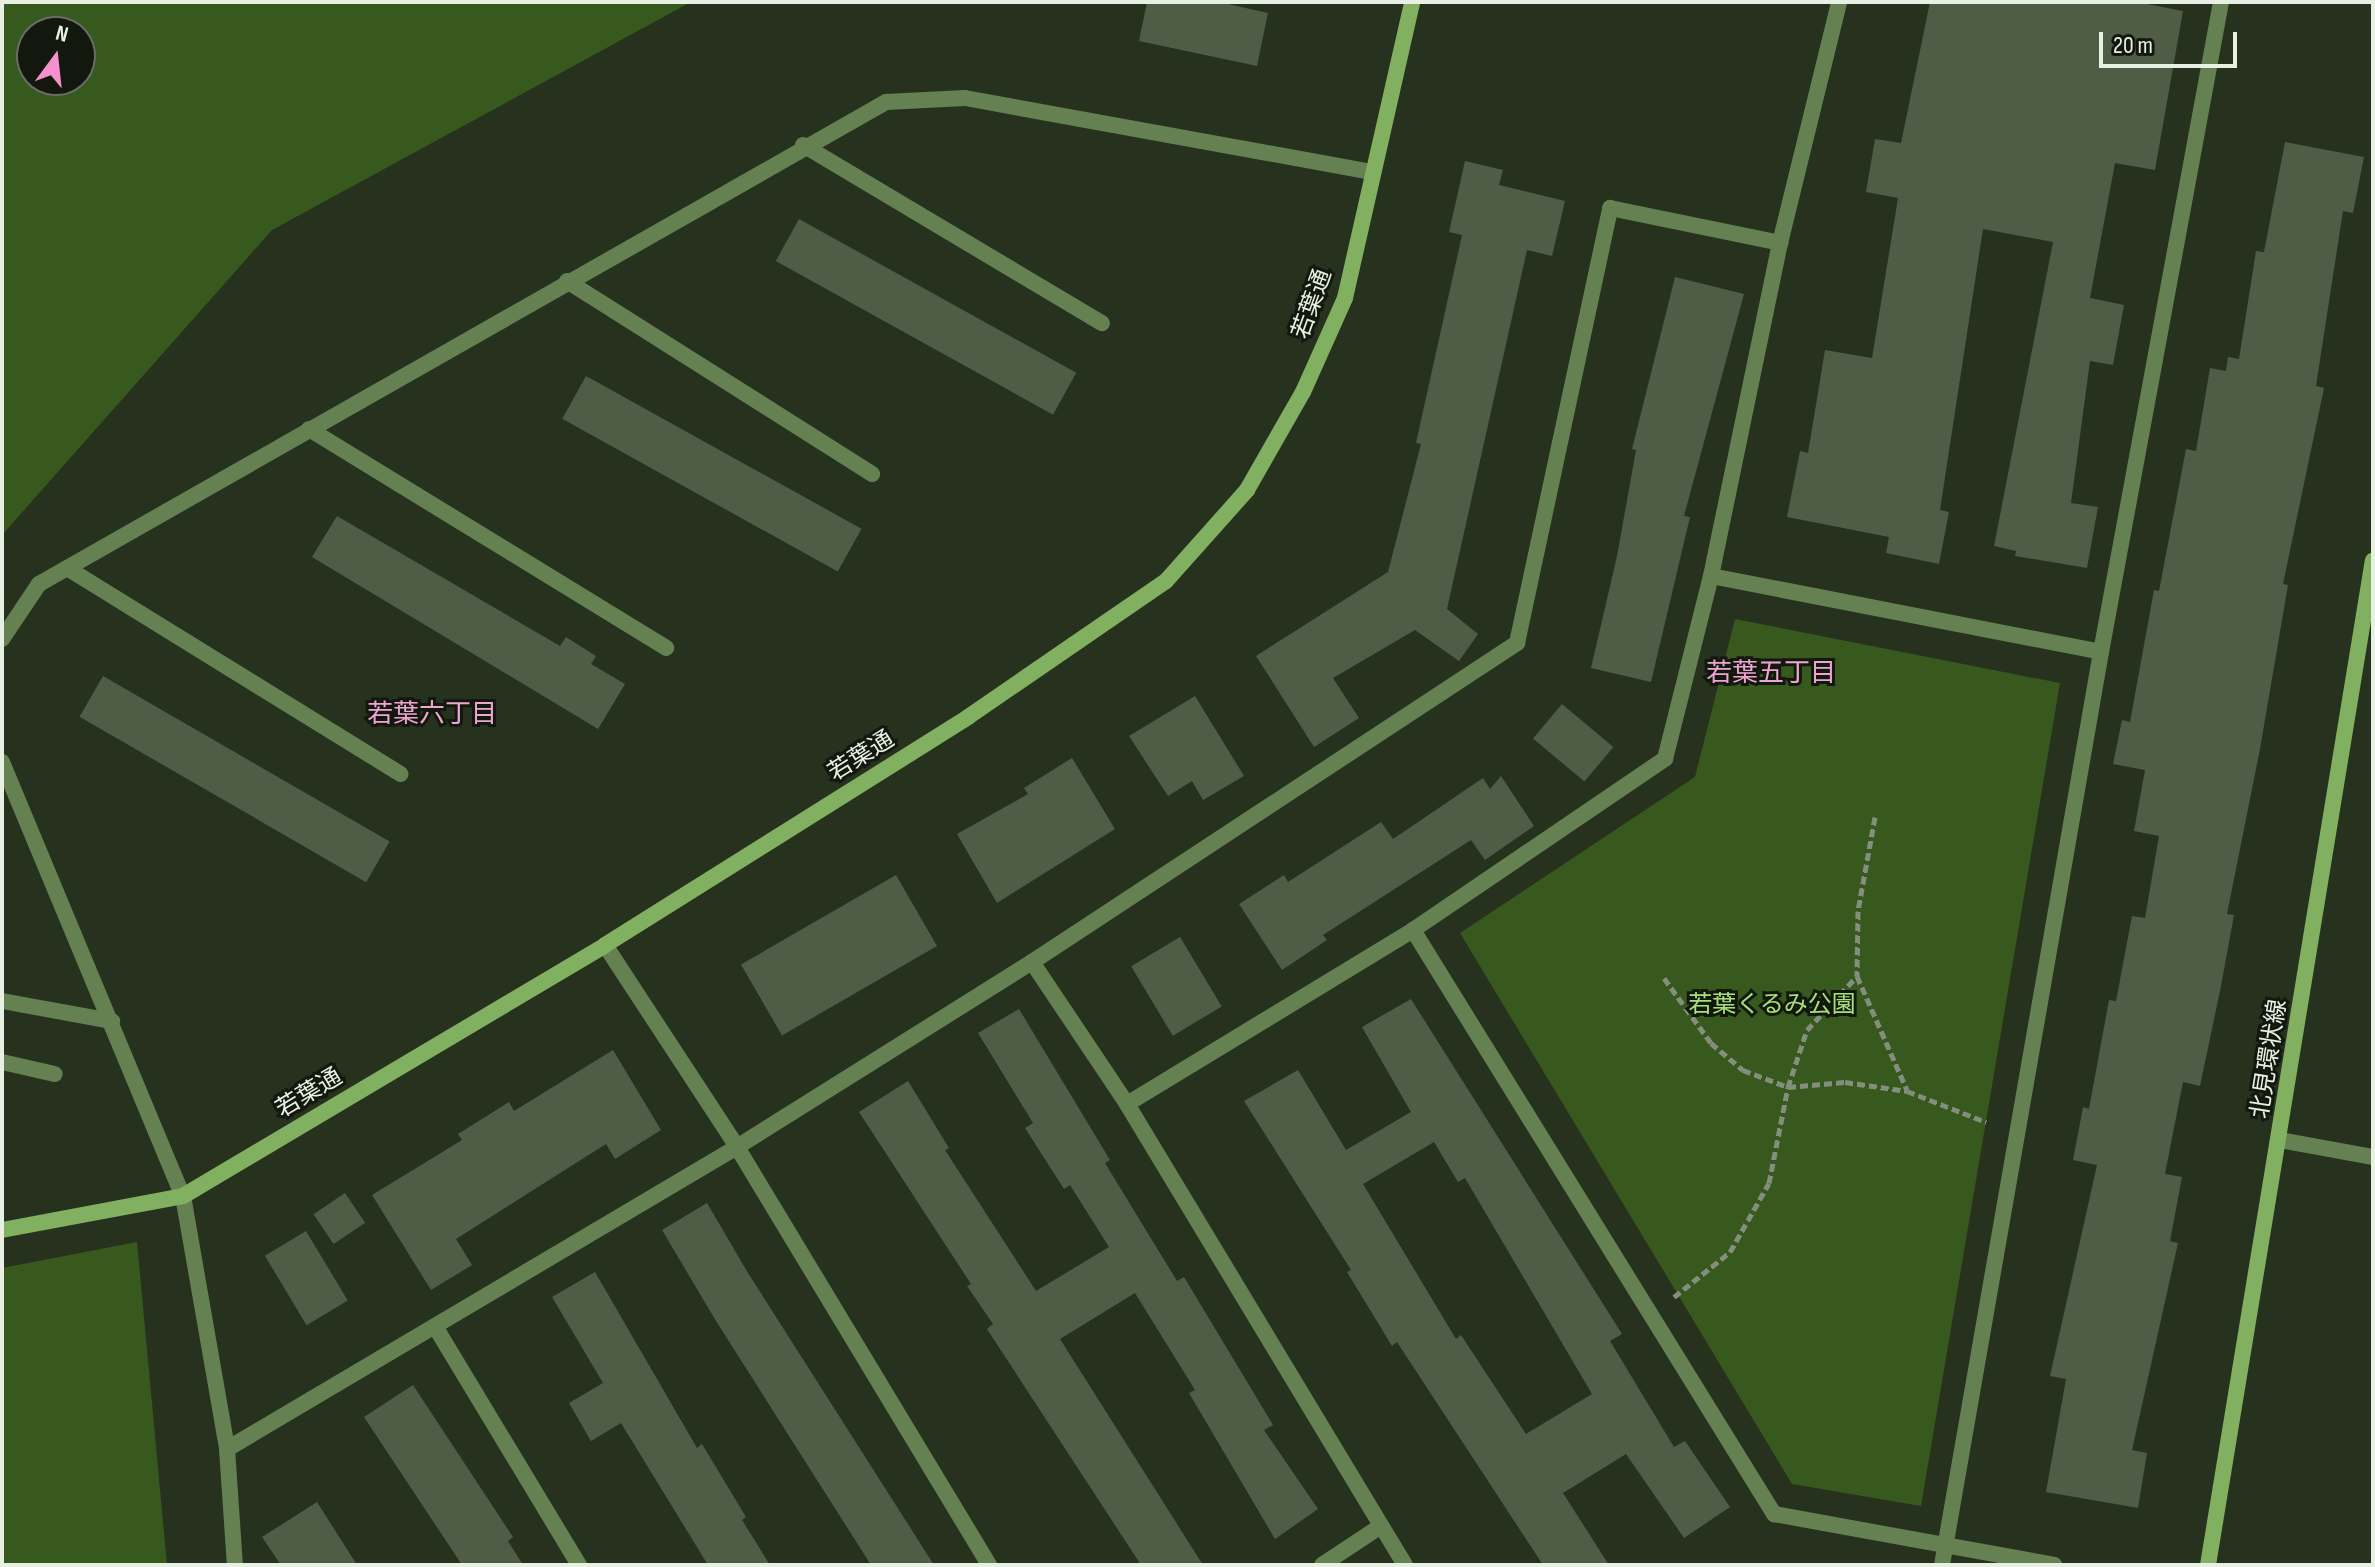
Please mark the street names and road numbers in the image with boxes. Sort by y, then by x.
street label: 若葉通 [1286,265,1338,343]
street label: 若葉通 [823,725,899,787]
street label: 北見環状線 [2245,997,2293,1121]
street label: 若葉通 [271,1062,347,1124]

